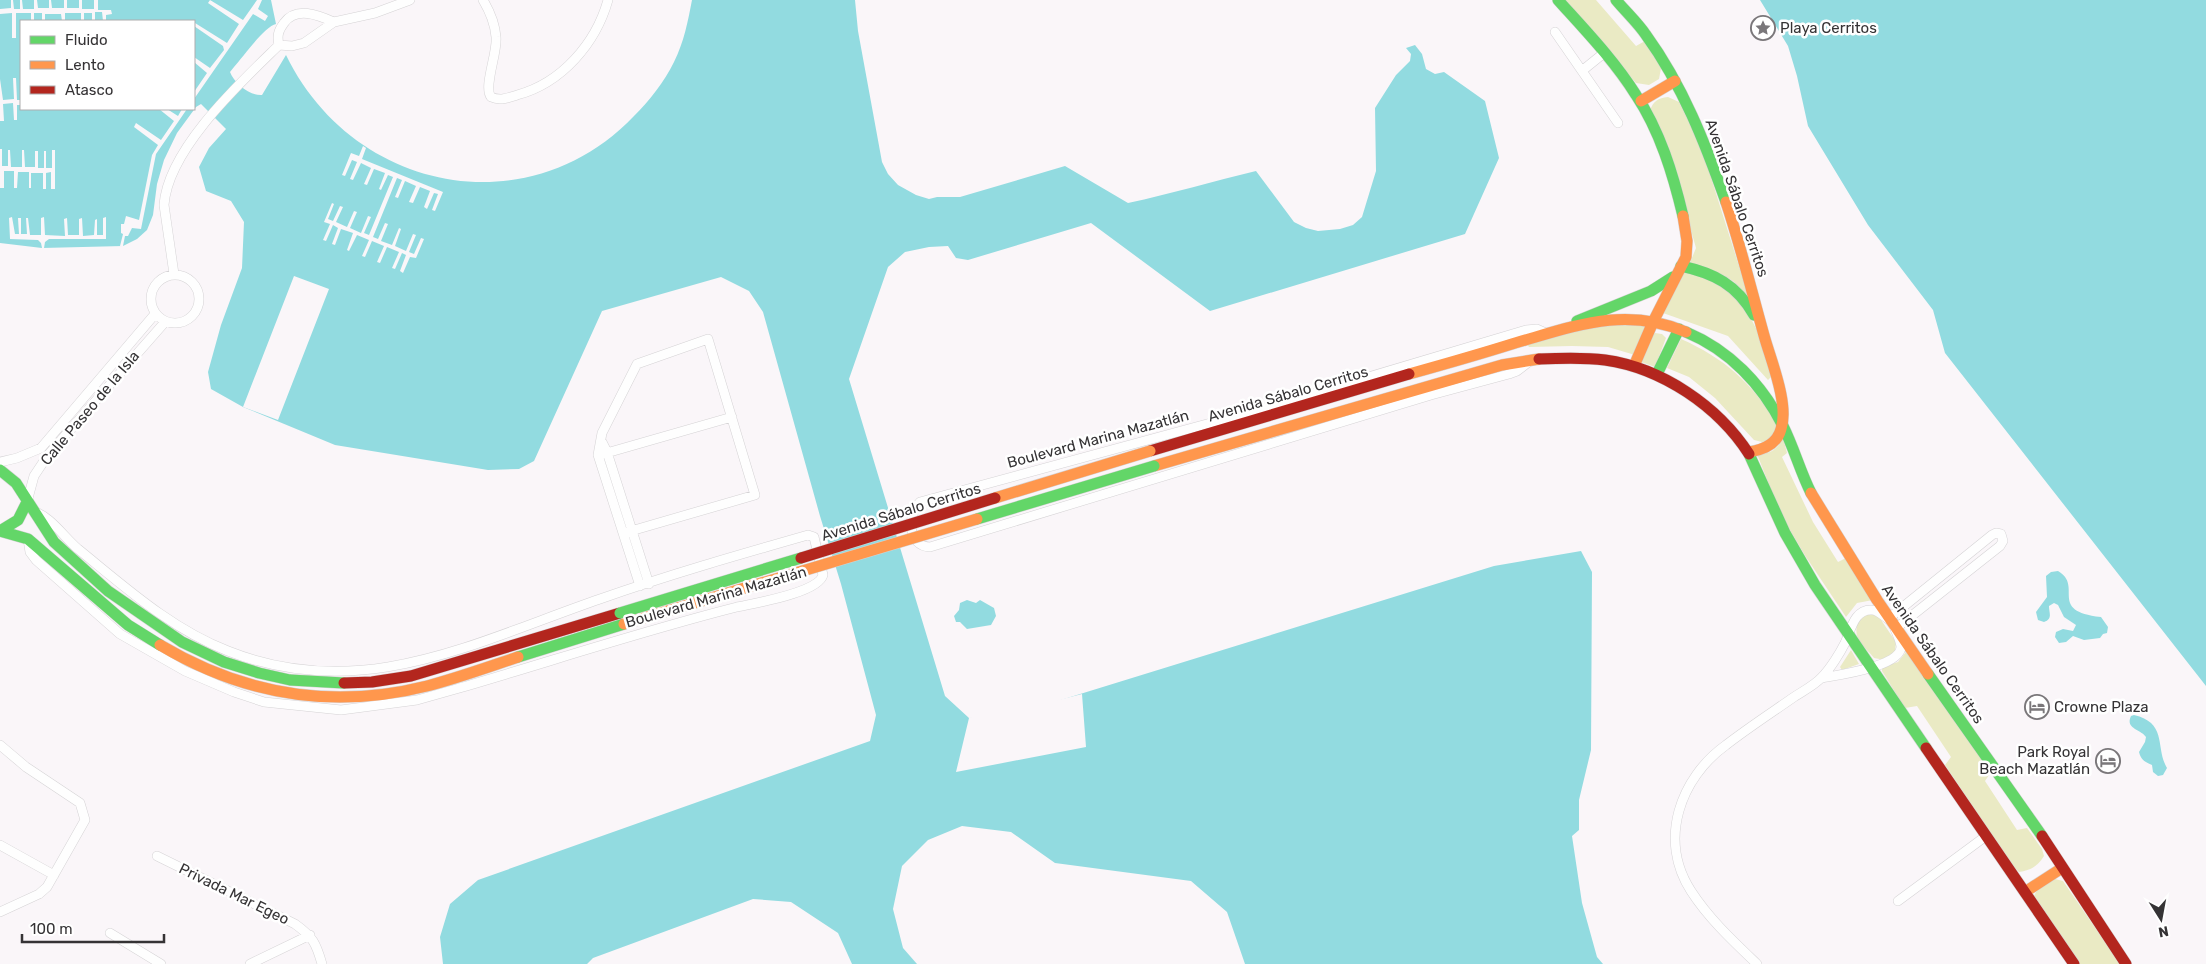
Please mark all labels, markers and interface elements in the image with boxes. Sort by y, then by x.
place icon: Playa Cerritos [1750,15,1776,41]
place label: Playa Cerritos [1780,19,1877,37]
legend [20,20,195,110]
text: Fluido [65,31,108,49]
text: Lento [65,56,105,74]
text: Atasco [65,81,113,99]
street label: Avenida Sábalo Cerritos [1701,117,1773,280]
street label: Calle Paseo de la Isla [37,347,143,469]
street label: Avenida Sábalo Cerritos [1206,362,1371,426]
street label: Boulevard Marina Mazatlán [1005,406,1191,472]
street label: Avenida Sábalo Cerritos [819,479,983,545]
street label: Boulevard Marina Mazatlán [623,563,809,631]
street label: Avenida Sábalo Cerritos [1878,581,1988,727]
hotel icon: Crowne Plaza [2024,694,2050,720]
place label: Crowne Plaza [2054,698,2149,716]
place label: Park Royal Beach Mazatlán [1979,743,2090,778]
hotel icon: Park Royal Beach Mazatlán [2095,748,2121,774]
street label: Privada Mar Egeo [176,860,292,928]
north arrow [2136,894,2186,944]
scale bar [22,912,165,944]
text: 100 m [30,920,72,938]
text: N [2157,922,2170,941]

